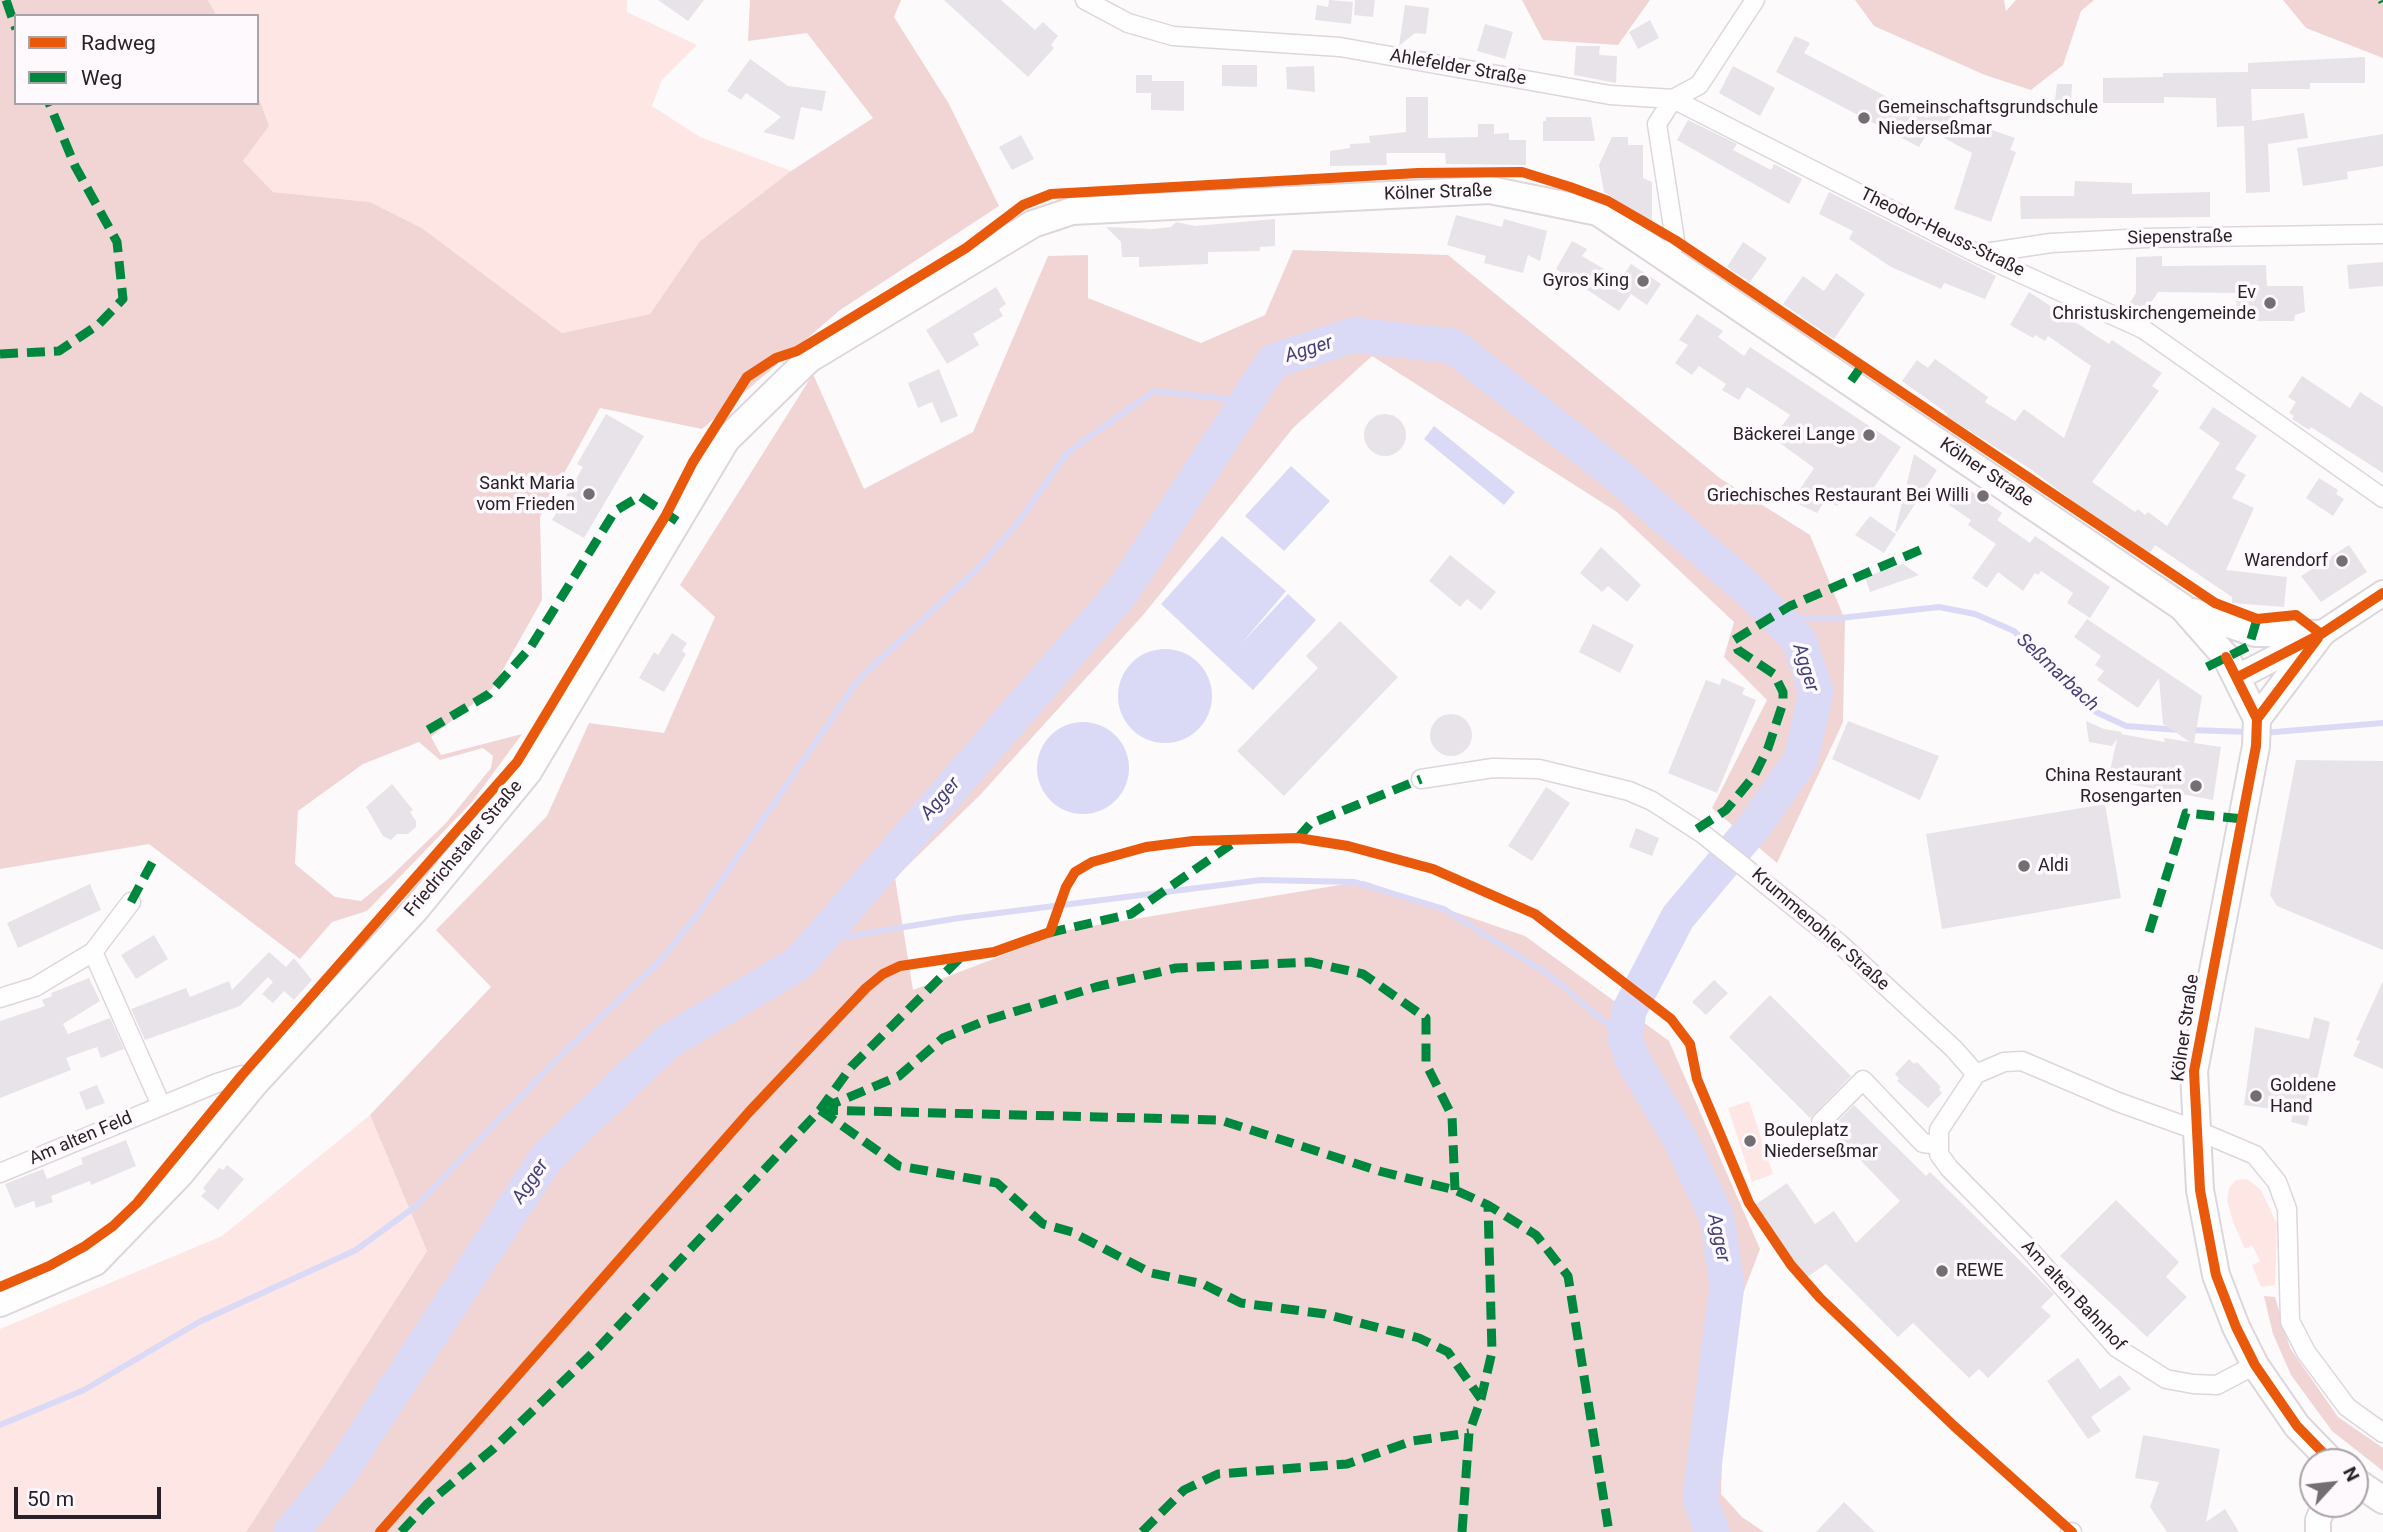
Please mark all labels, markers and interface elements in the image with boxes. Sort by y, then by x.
legend [14,14,259,105]
text: Radweg [81,31,156,55]
street label: Ahlefelder Straße [1388,45,1528,91]
text: Weg [81,66,122,90]
place label: Gemeinschaftsgrundschule Niederseßmar [1878,97,2098,140]
marker: Gemeinschaftsgrundschule Niederseßmar [1856,110,1872,126]
street label: Kölner Straße [1384,180,1492,206]
street label: Theodor-Heuss-Straße [1856,184,2028,282]
street label: Siepenstraße [2127,226,2233,250]
place label: Gyros King [1543,270,1629,292]
marker: Gyros King [1635,273,1651,289]
place label: Ev Christuskirchengemeinde [2052,282,2256,324]
marker: Ev Christuskirchengemeinde [2262,295,2278,311]
water label: Agger [1282,332,1336,368]
place label: Bäckerei Lange [1733,424,1855,446]
marker: Bäckerei Lange [1861,427,1877,443]
street label: Kölner Straße [1935,434,2037,512]
place label: Sankt Maria vom Frieden [477,473,575,516]
place label: Griechisches Restaurant Bei Willi [1707,485,1969,507]
marker: Sankt Maria vom Frieden [581,486,597,502]
marker: Griechisches Restaurant Bei Willi [1975,488,1991,504]
place label: Warendorf [2244,550,2328,572]
marker: Warendorf [2334,553,2350,569]
water label: Seßmarbach [2011,629,2103,717]
water label: Agger [1787,641,1823,695]
place label: China Restaurant Rosengarten [2045,765,2182,808]
water label: Agger [916,773,966,825]
street label: Friedrichstaler Straße [401,776,527,922]
marker: China Restaurant Rosengarten [2188,778,2204,794]
place label: Aldi [2038,855,2069,877]
marker: Aldi [2016,858,2032,874]
street label: Krummenohler Straße [1747,864,1893,996]
street label: Kölner Straße [2168,973,2204,1083]
place label: Goldene Hand [2270,1075,2336,1118]
marker: Goldene Hand [2248,1088,2264,1104]
street label: Am alten Feld [26,1108,136,1170]
place label: Bouleplatz Niederseßmar [1764,1120,1878,1162]
marker: Bouleplatz Niederseßmar [1742,1133,1758,1149]
water label: Agger [508,1155,554,1209]
water label: Agger [1702,1212,1734,1264]
street label: Am alten Bahnhof [2016,1236,2130,1356]
place label: REWE [1956,1260,2004,1282]
marker: REWE [1934,1263,1950,1279]
north arrow [2299,1448,2369,1518]
text: N [2338,1463,2365,1485]
scale bar [18,1472,164,1516]
text: 50 m [27,1487,74,1511]

